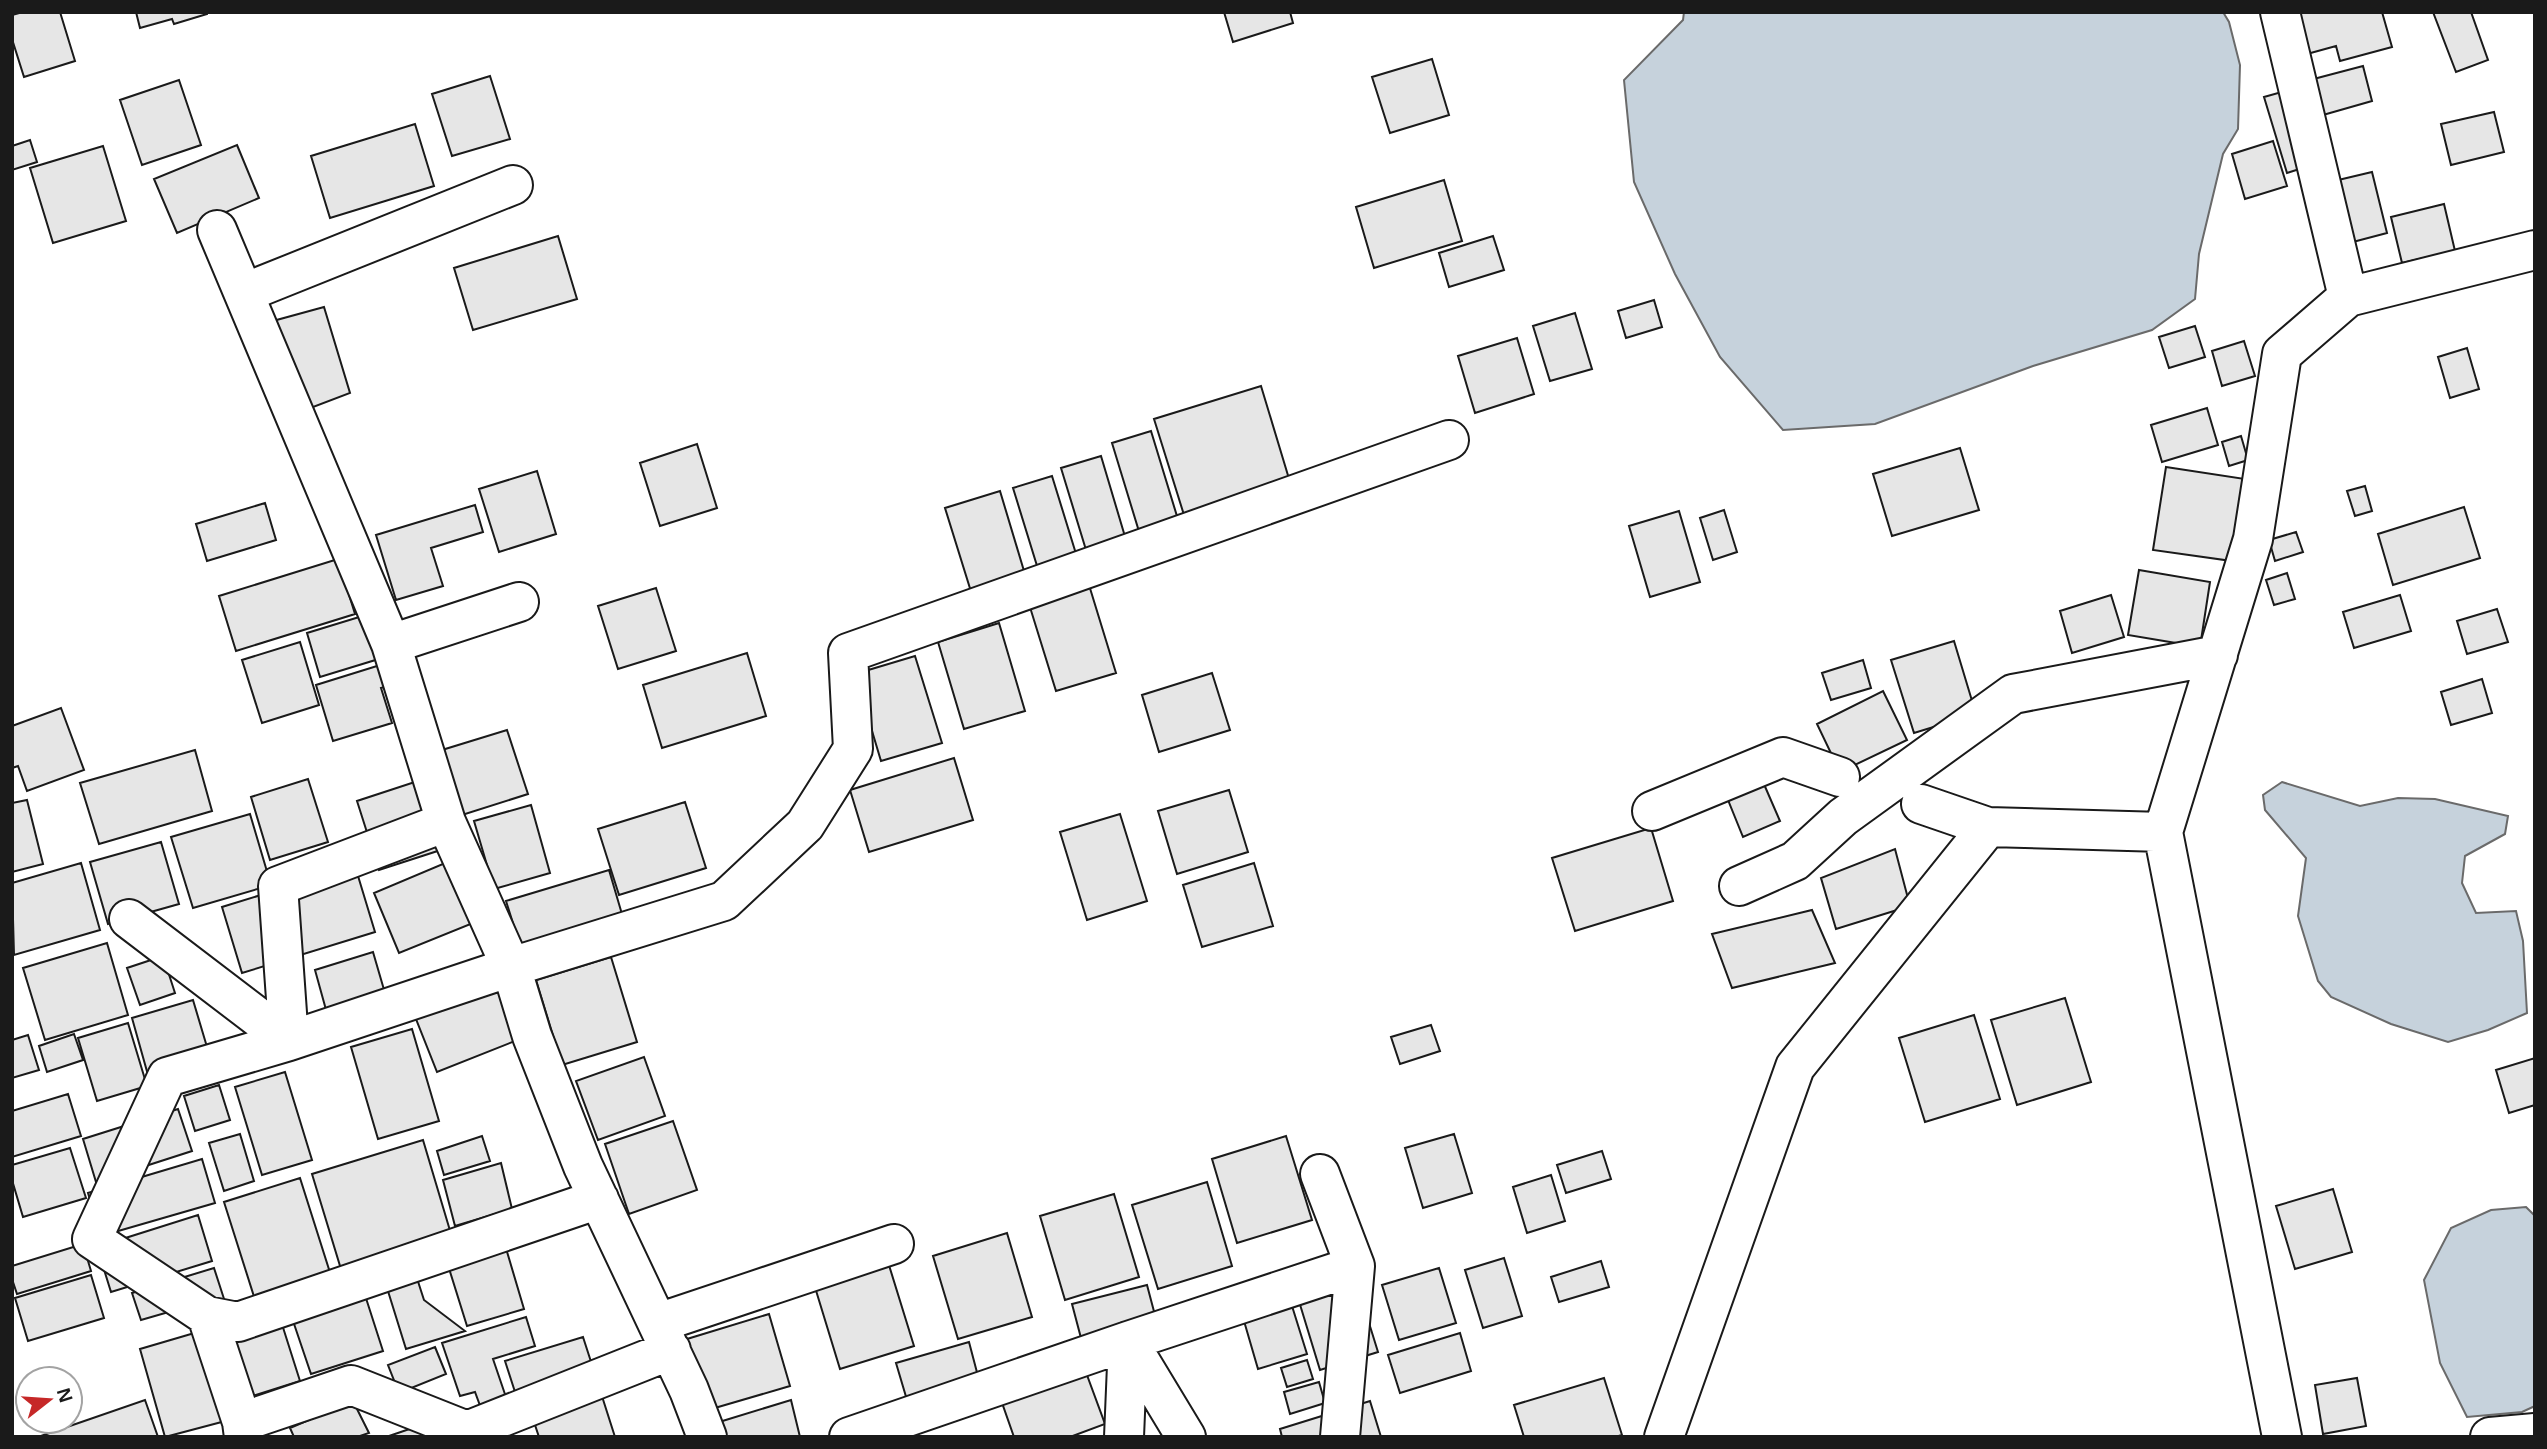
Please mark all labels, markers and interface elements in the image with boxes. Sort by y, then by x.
north arrow [14,1365,84,1435]
text: N [53,1386,77,1405]

